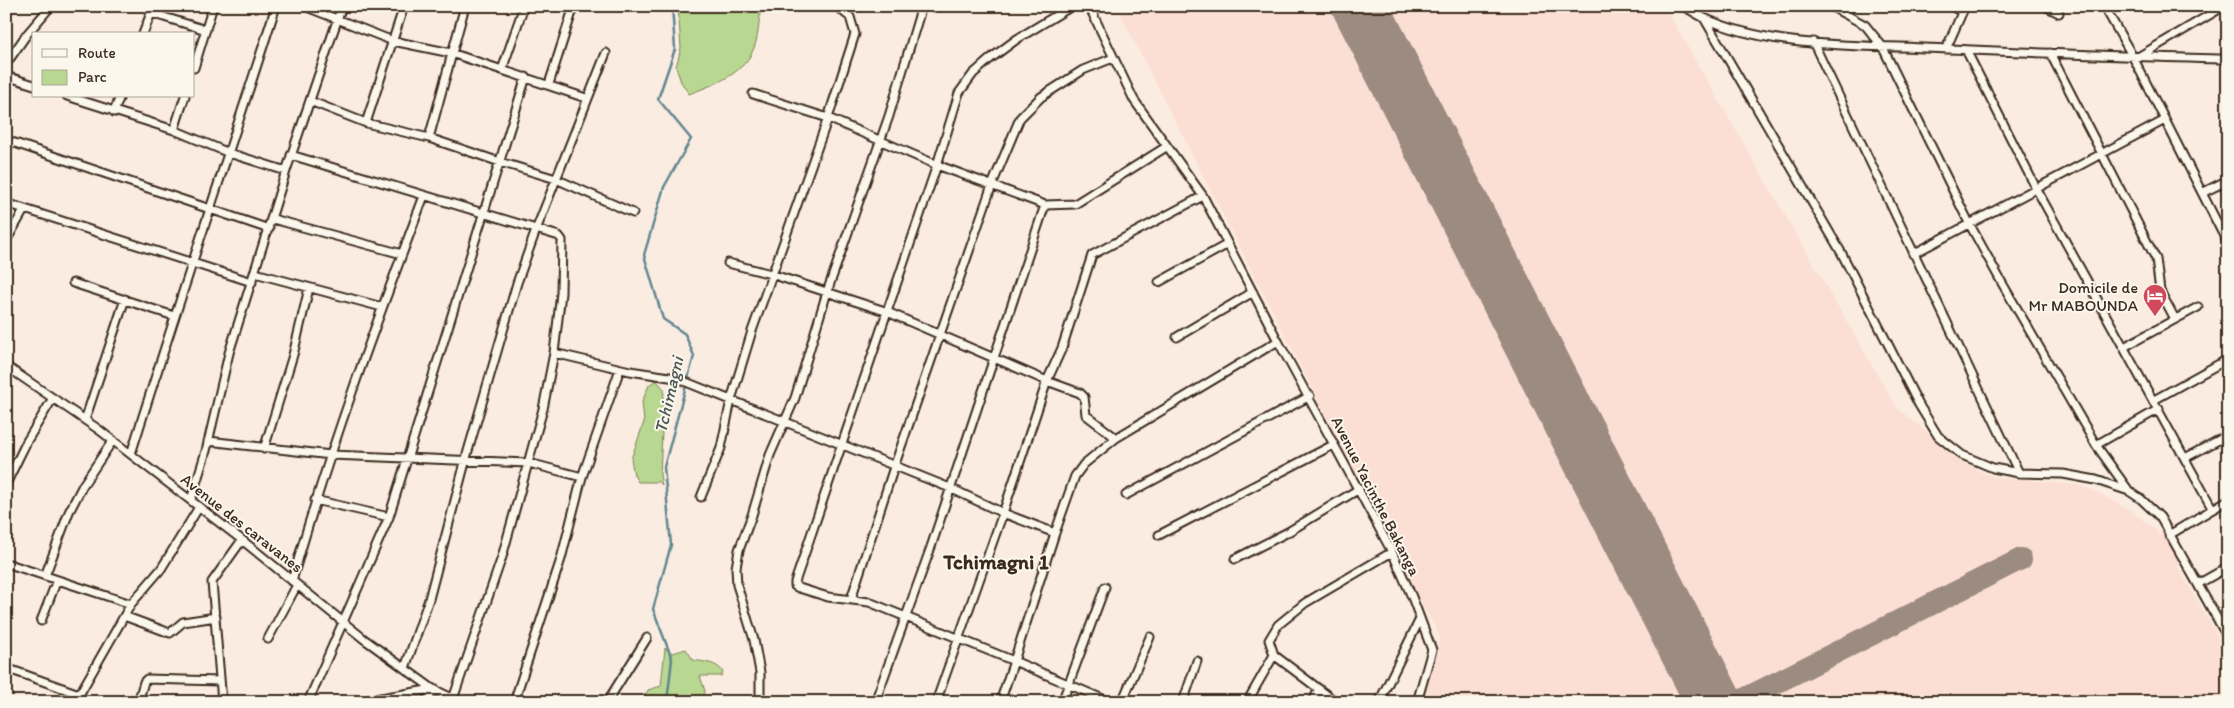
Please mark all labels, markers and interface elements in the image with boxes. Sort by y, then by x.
legend [32,32,195,98]
text: Route [78,44,116,62]
text: Parc [78,68,107,86]
place label: Domicile de Mr MABOUNDA [2029,278,2138,315]
hotel icon: Domicile de Mr MABOUNDA [2142,283,2168,317]
water label: Tchimagni [650,352,689,435]
street label: Avenue Yacinthe Bakanga [1328,413,1425,579]
street label: Avenue des caravanes [177,469,307,577]
district label: Tchimagni 1 [942,549,1049,575]

